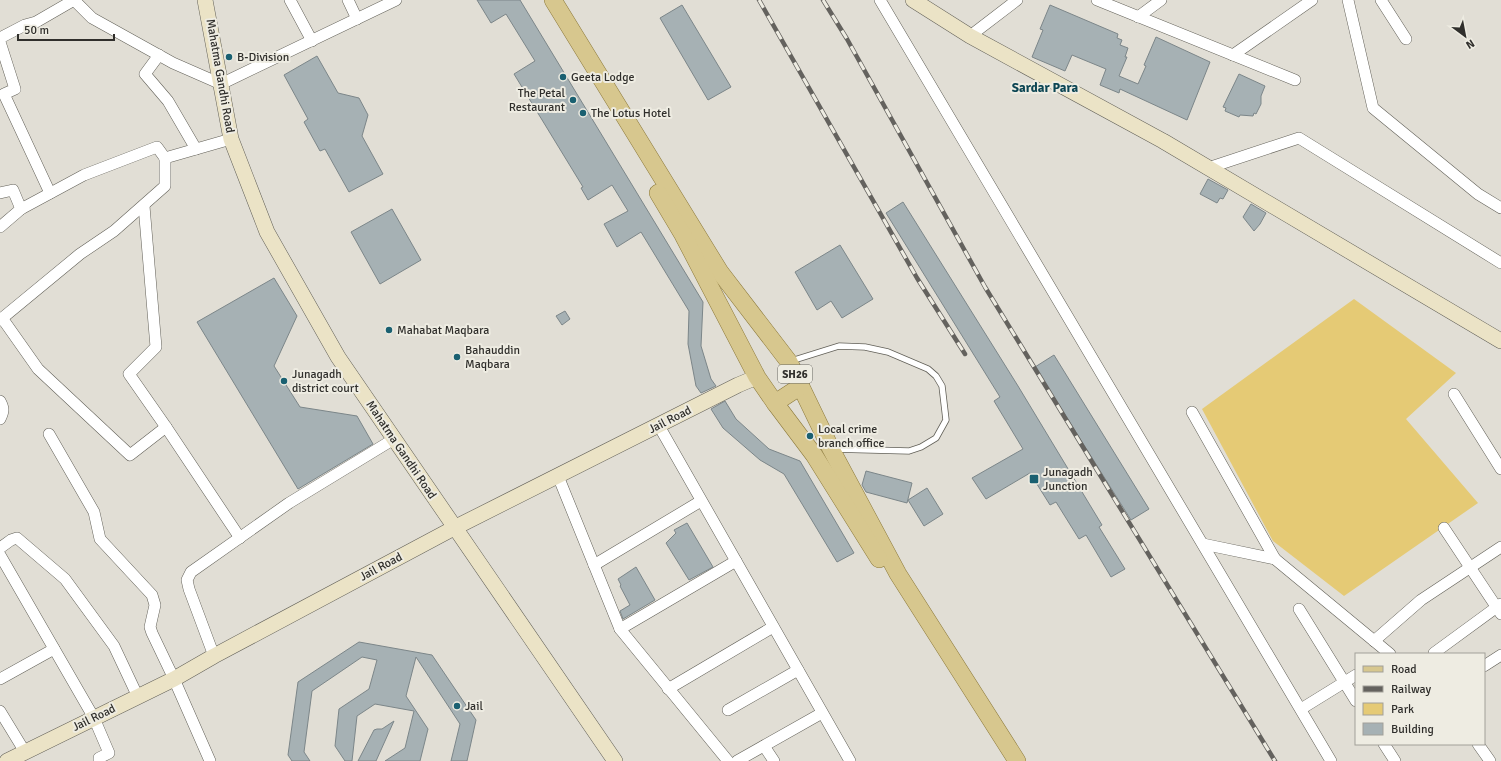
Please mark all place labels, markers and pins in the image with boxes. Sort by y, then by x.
place label: B-Division [237,50,289,65]
marker: B-Division [224,52,234,62]
place label: Geeta Lodge [571,70,635,85]
marker: Geeta Lodge [558,72,568,82]
place label: The Petal Restaurant [509,86,565,115]
marker: The Petal Restaurant [568,95,578,105]
place label: The Lotus Hotel [591,106,671,121]
marker: The Lotus Hotel [578,108,588,118]
place label: Mahabat Maqbara [397,323,489,338]
marker: Mahabat Maqbara [384,325,394,335]
place label: Bahauddin Maqbara [465,343,520,372]
marker: Bahauddin Maqbara [452,352,462,362]
place label: Junagadh district court [292,367,359,396]
marker: Junagadh district court [279,376,289,386]
place label: Local crime branch office [818,422,885,451]
marker: Local crime branch office [805,431,815,441]
place label: Junagadh Junction [1043,465,1093,494]
marker: Junagadh Junction [1028,473,1040,485]
place label: Jail [465,699,483,714]
marker: Jail [452,701,462,711]

